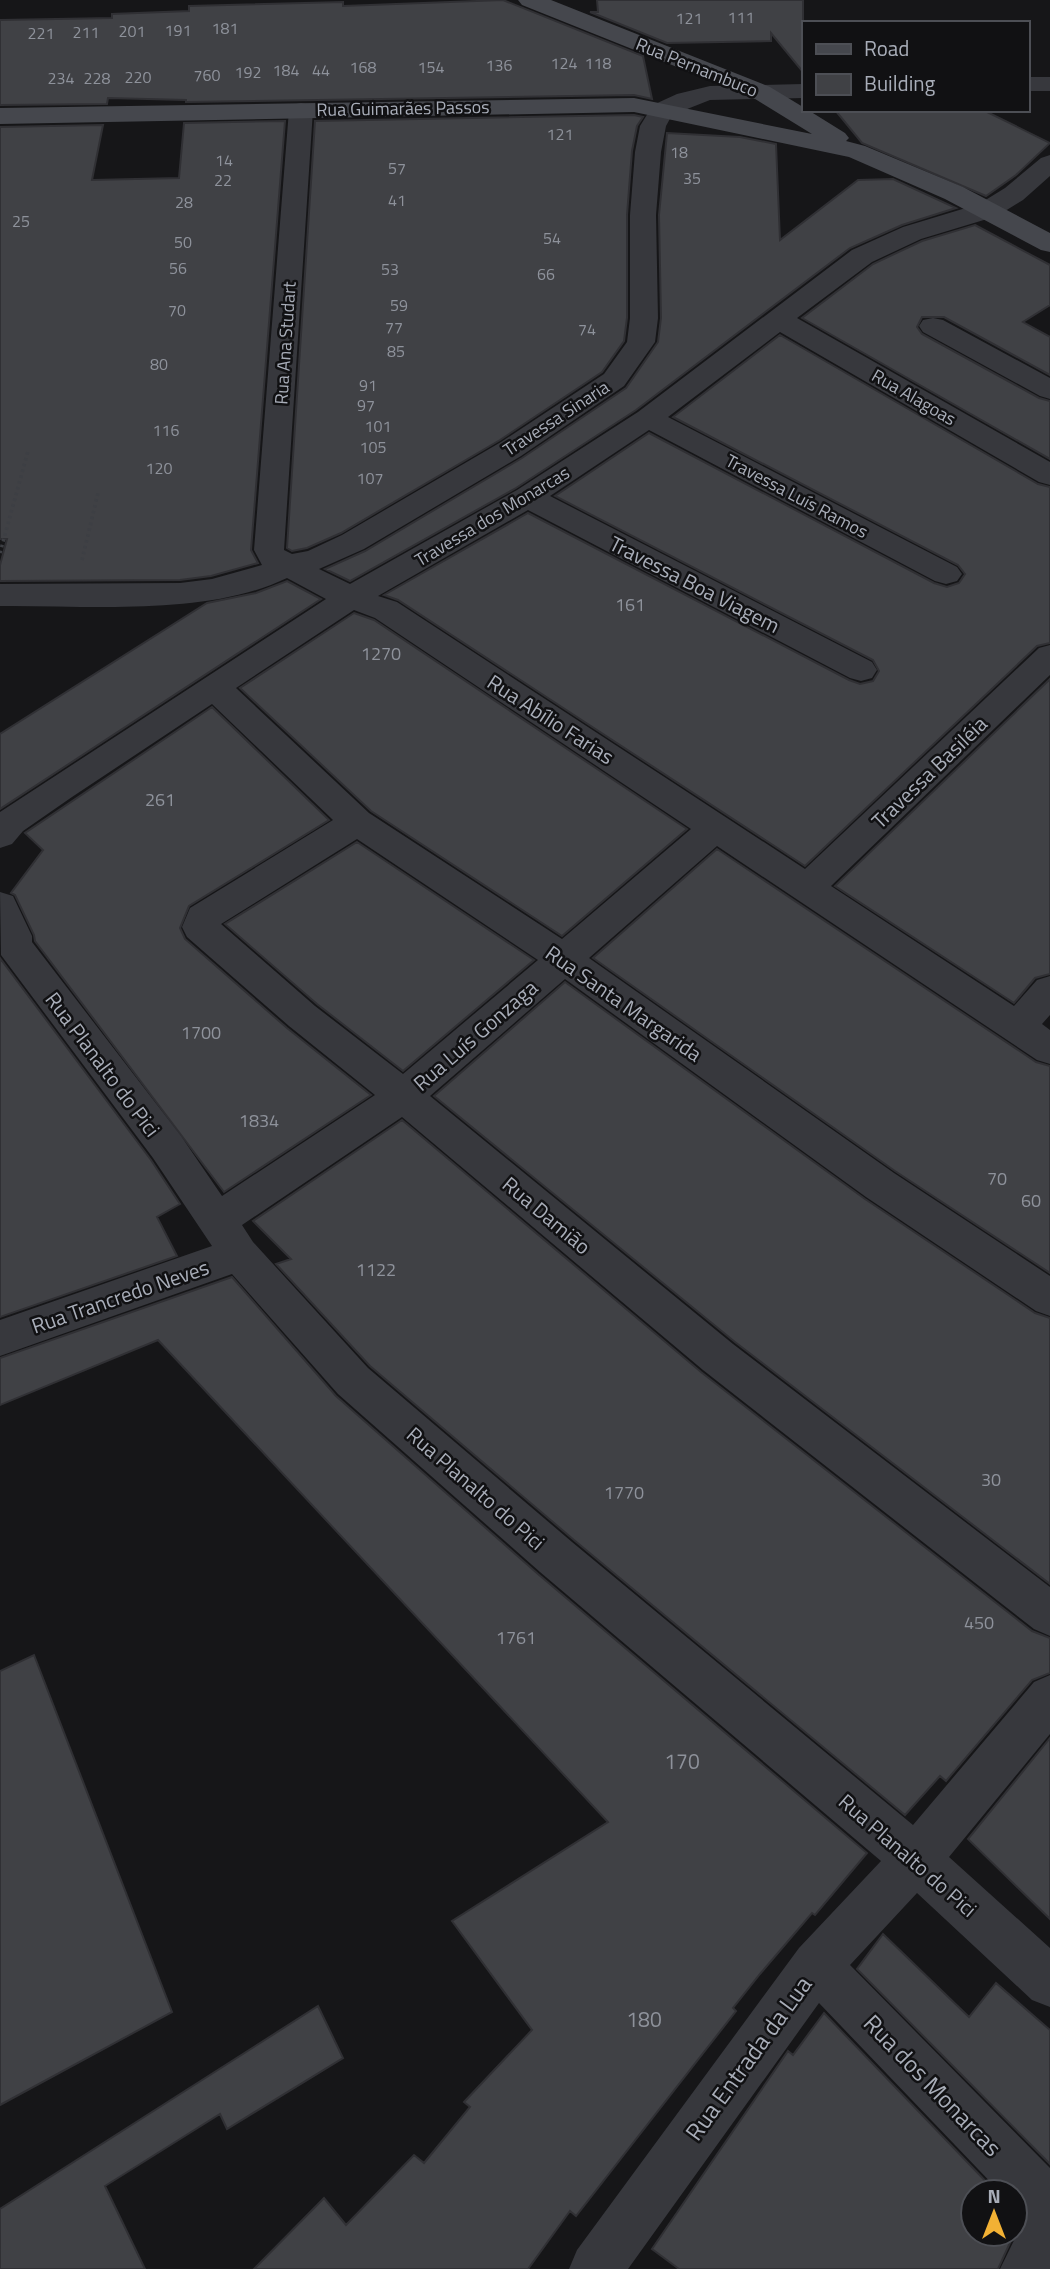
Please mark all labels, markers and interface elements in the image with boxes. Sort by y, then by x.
house number: 111 [728,5,754,29]
house number: 121 [676,6,702,30]
house number: 181 [212,16,238,40]
house number: 191 [165,18,191,42]
house number: 201 [119,19,145,43]
house number: 211 [73,20,99,44]
house number: 221 [28,21,54,45]
legend [802,21,1029,112]
street label: Rua Pernambuco [632,30,762,104]
text: Road [864,32,909,64]
house number: 124 [551,51,577,75]
house number: 118 [585,51,611,75]
house number: 136 [486,53,512,77]
house number: 168 [350,55,376,79]
house number: 154 [418,55,444,79]
house number: 184 [273,58,299,82]
house number: 44 [312,58,330,82]
house number: 192 [235,60,261,84]
house number: 760 [194,63,220,87]
house number: 220 [125,65,151,89]
house number: 234 [48,66,74,90]
house number: 228 [84,66,110,90]
text: Building [864,67,936,99]
street label: Rua Guimarães Passos [316,93,490,123]
house number: 121 [547,122,573,146]
house number: 18 [670,140,688,164]
house number: 14 [215,148,233,172]
house number: 57 [388,156,406,180]
house number: 35 [683,166,701,190]
house number: 22 [214,168,232,192]
house number: 41 [388,188,406,212]
house number: 28 [175,190,193,214]
house number: 25 [12,209,30,233]
house number: 54 [543,226,561,250]
house number: 50 [174,230,192,254]
house number: 56 [169,256,187,280]
house number: 53 [381,257,399,281]
house number: 66 [537,262,555,286]
street label: Rua Ana Studart [267,280,303,406]
house number: 59 [390,293,408,317]
house number: 70 [168,298,186,322]
house number: 77 [385,315,403,339]
house number: 74 [578,317,596,341]
house number: 85 [387,339,405,363]
house number: 80 [150,352,168,376]
street label: Rua Alagoas [867,362,961,432]
house number: 91 [359,373,377,397]
street label: Travessa Sinaria [498,373,614,463]
house number: 97 [357,393,375,417]
house number: 101 [365,414,391,438]
house number: 116 [153,418,179,442]
house number: 105 [360,435,386,459]
street label: Travessa Luís Ramos [721,447,873,545]
house number: 120 [146,456,172,480]
street label: Travessa dos Monarcas [410,459,574,573]
house number: 107 [357,466,383,490]
street label: Travessa Boa Viagem [604,527,786,641]
house number: 161 [615,591,645,618]
house number: 1270 [361,640,401,667]
street label: Rua Abílio Farias [481,666,621,772]
street label: Travessa Basiléia [864,708,995,836]
house number: 261 [145,786,175,813]
street label: Rua Santa Margarida [539,937,709,1069]
street label: Rua Luís Gonzaga [406,971,545,1098]
street label: Rua Planalto do Pici [38,985,168,1143]
house number: 1700 [181,1019,221,1046]
house number: 1834 [239,1107,279,1134]
house number: 70 [987,1165,1007,1192]
street label: Rua Damião [496,1168,598,1262]
house number: 60 [1021,1187,1041,1214]
street label: Rua Trancredo Neves [27,1251,213,1341]
house number: 1122 [356,1256,396,1283]
street label: Rua Planalto do Pici [400,1419,552,1557]
house number: 30 [981,1466,1001,1493]
house number: 1770 [604,1479,644,1506]
house number: 450 [964,1609,994,1636]
house number: 1761 [496,1624,536,1651]
house number: 170 [664,1745,700,1777]
street label: Rua Planalto do Pici [832,1786,984,1924]
street label: Rua Entrada da Lua [676,1968,820,2148]
house number: 180 [626,2003,662,2035]
street label: Rua dos Monarcas [855,2006,1011,2164]
north arrow [959,2178,1029,2248]
text: N [987,2181,1001,2210]

